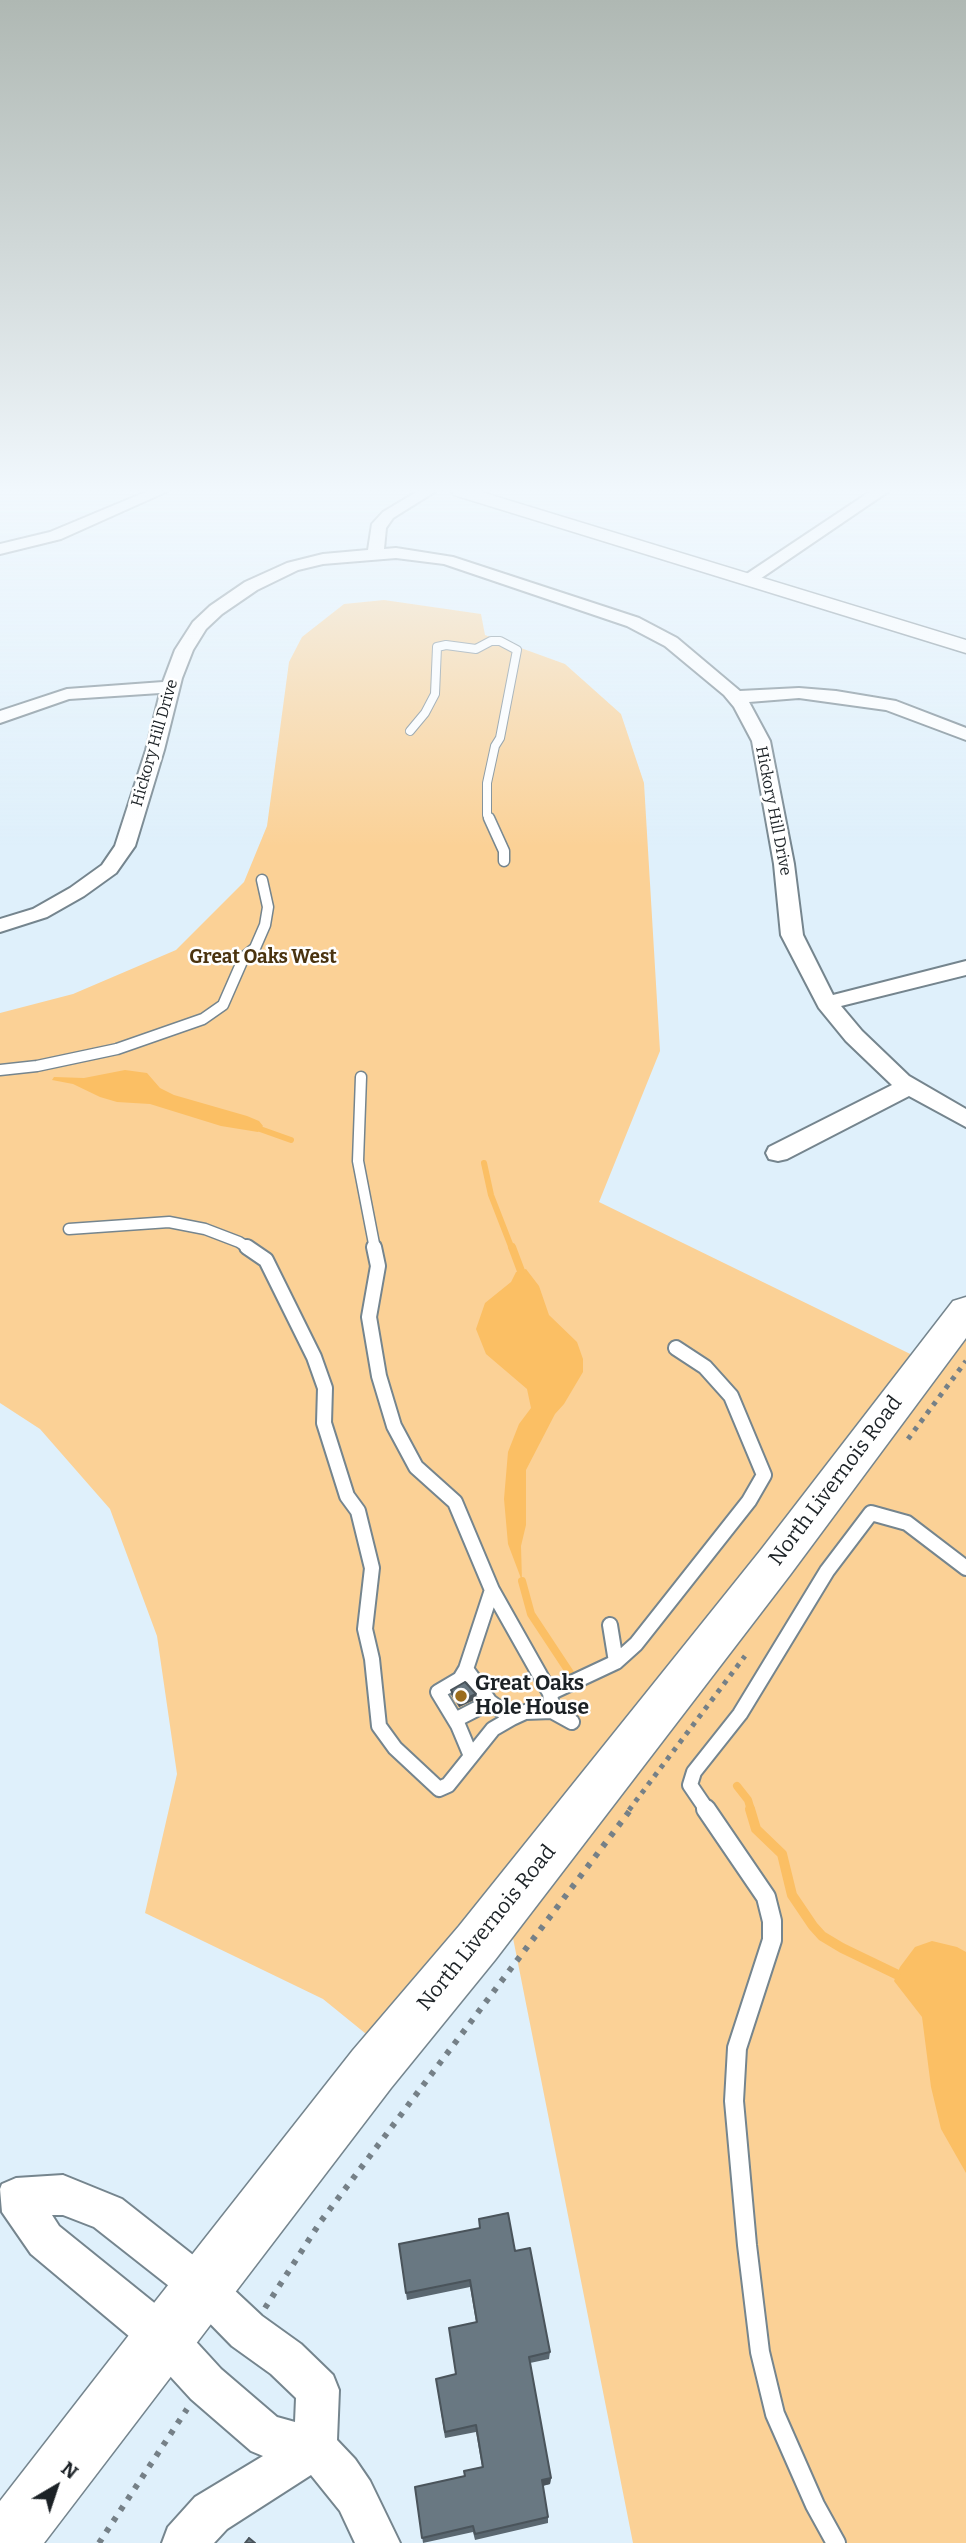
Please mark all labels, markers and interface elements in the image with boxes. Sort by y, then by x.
street label: Hickory Hill Drive [128,677,182,809]
street label: Hickory Hill Drive [751,745,795,877]
district label: Great Oaks West [189,947,337,969]
street label: North Livernois Road [764,1391,908,1571]
place label: Great Oaks Hole House [475,1671,589,1721]
marker: Great Oaks Hole House [453,1688,469,1704]
street label: North Livernois Road [412,1840,562,2016]
north arrow [21,2452,91,2522]
text: N [57,2457,82,2484]

